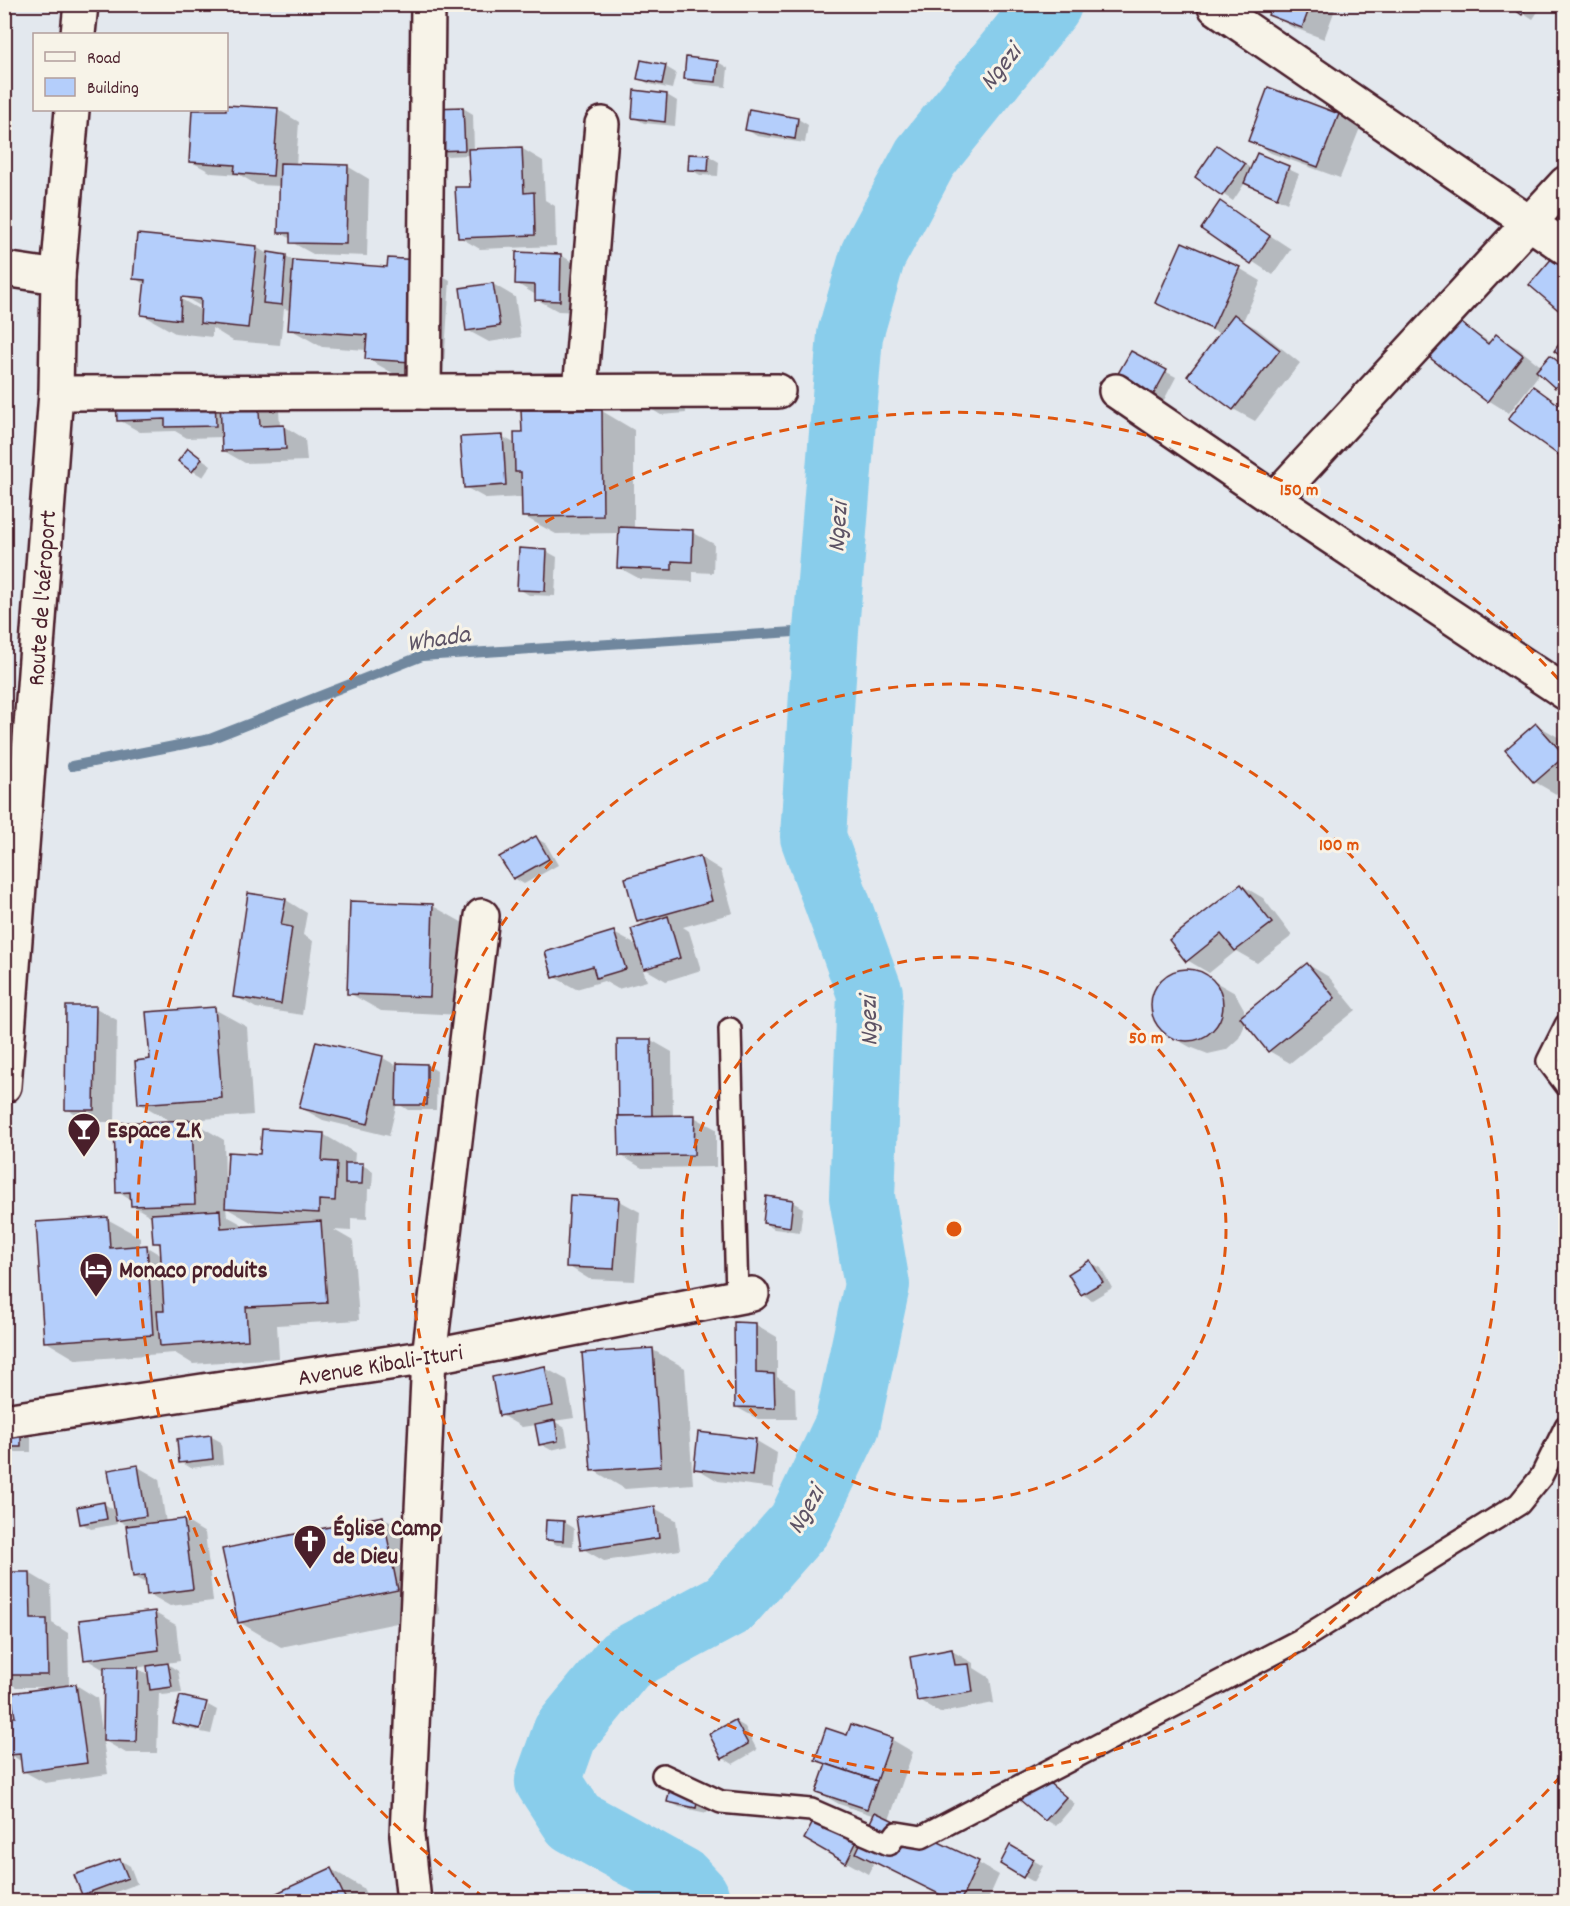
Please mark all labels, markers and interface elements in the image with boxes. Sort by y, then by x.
legend [33,33,228,111]
water label: Ngezi [972,34,1035,99]
text: Road [87,47,121,72]
text: Building [87,77,139,102]
text: 150 m [1280,479,1318,504]
water label: Ngezi [819,497,860,554]
street label: Route de l'aéroport [21,509,67,687]
water label: Whada [404,617,475,664]
text: 100 m [1319,834,1359,859]
water label: Ngezi [851,991,889,1046]
text: 50 m [1129,1027,1163,1052]
bar icon: Espace Z.K [66,1111,102,1158]
place label: Espace Z.K [107,1115,202,1149]
centre of rings [944,1219,964,1239]
hotel icon: Monaco produits [78,1251,114,1298]
place label: Monaco produits [119,1255,268,1289]
street label: Avenue Kibali-Ituri [296,1337,465,1397]
water label: Ngezi [778,1476,838,1542]
place label: Église Camp de Dieu [333,1513,441,1575]
church icon: Église Camp de Dieu [292,1523,328,1570]

